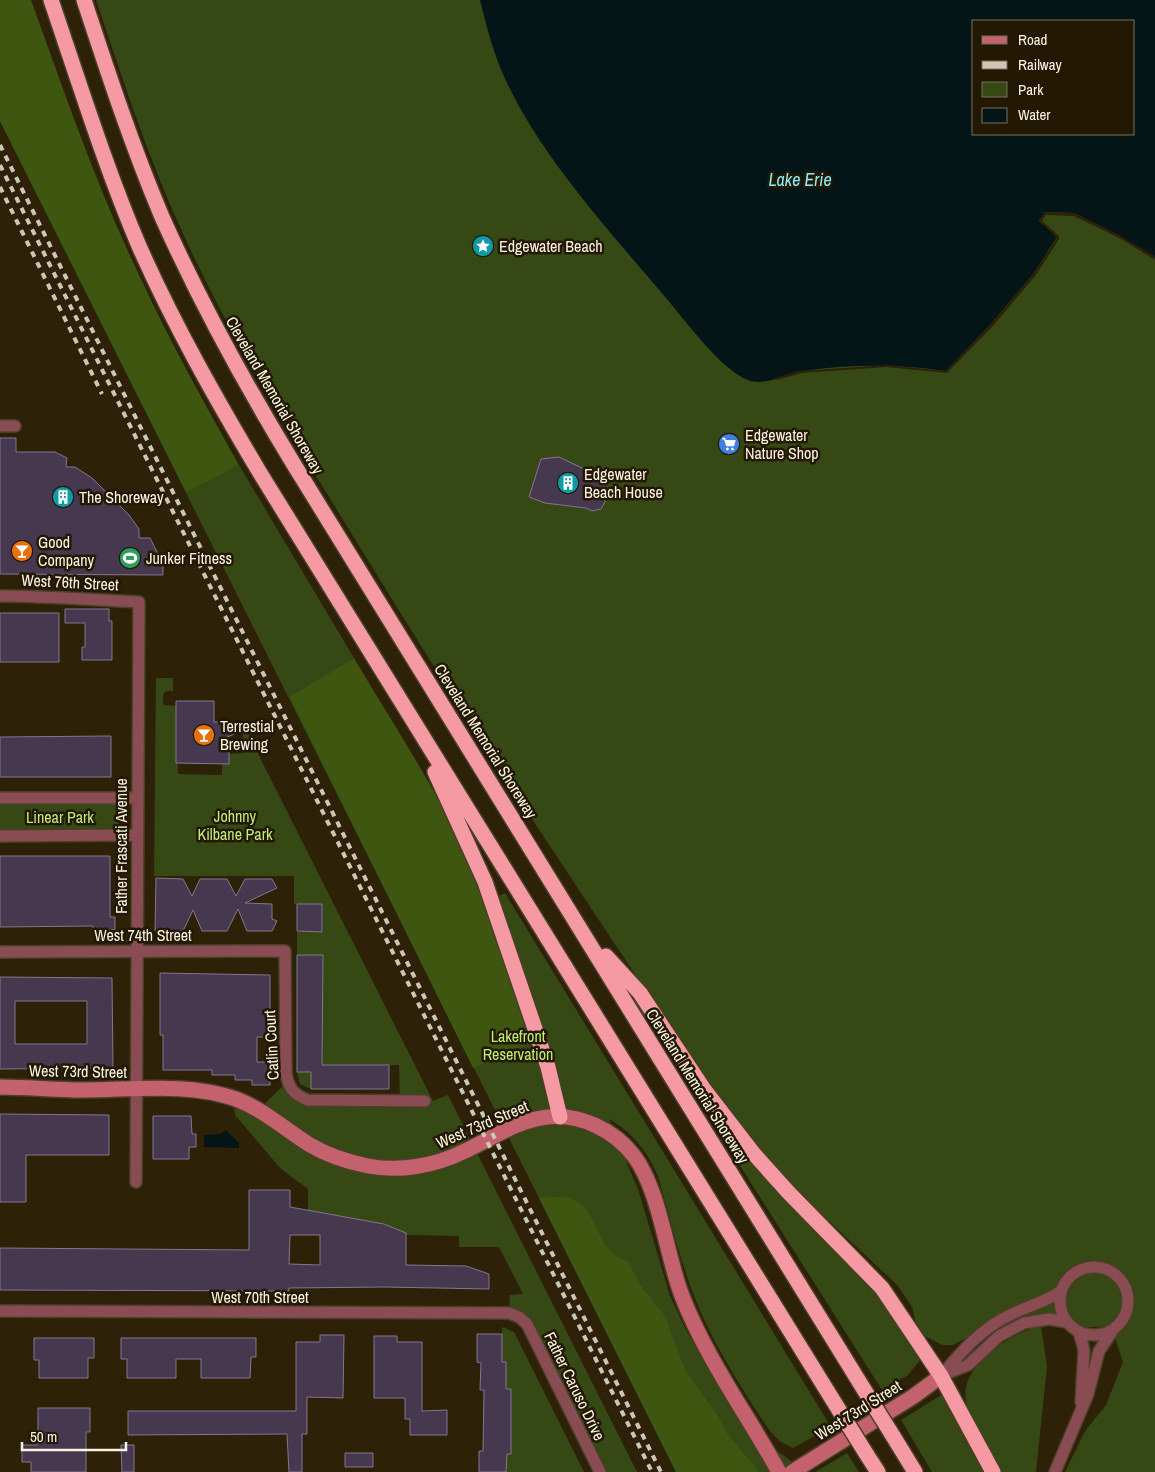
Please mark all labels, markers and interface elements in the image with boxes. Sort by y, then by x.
legend [972,20,1135,135]
text: Road [1018,29,1047,50]
text: Railway [1018,54,1063,75]
text: Park [1018,79,1044,100]
text: Water [1018,104,1050,125]
water label: Lake Erie [768,167,832,192]
place icon: Edgewater Beach [471,234,495,258]
place label: Edgewater Beach [499,235,603,257]
street label: Cleveland Memorial Shoreway [221,312,329,478]
place label: Edgewater Nature Shop [745,424,819,464]
supermarket icon: Edgewater Nature Shop [717,432,741,456]
place label: Edgewater Beach House [584,463,663,503]
building icon: Edgewater Beach House [556,471,580,495]
building icon: The Shoreway [51,485,75,509]
place label: The Shoreway [79,486,164,508]
place label: Good Company [38,531,95,571]
bar icon: Good Company [10,539,34,563]
sports icon: Junker Fitness [118,546,142,570]
place label: Junker Fitness [146,547,232,569]
street label: West 76th Street [21,568,120,596]
street label: Cleveland Memorial Shoreway [429,659,543,823]
place label: Terrestial Brewing [220,715,274,755]
bar icon: Terrestial Brewing [192,723,216,747]
street label: Father Frascati Avenue [110,778,132,914]
park label: Johnny Kilbane Park [197,805,273,845]
park label: Linear Park [26,806,94,828]
street label: West 74th Street [94,924,192,946]
street label: Cleveland Memorial Shoreway [641,1004,755,1168]
street label: Catlin Court [258,1009,284,1081]
park label: Lakefront Reservation [483,1025,553,1065]
street label: West 73rd Street [29,1059,128,1083]
street label: West 73rd Street [432,1095,532,1153]
street label: West 70th Street [211,1286,309,1308]
street label: Father Caruso Drive [539,1328,611,1444]
street label: West 73rd Street [811,1374,906,1445]
scale bar [22,1420,126,1452]
text: 50 m [30,1426,57,1447]

